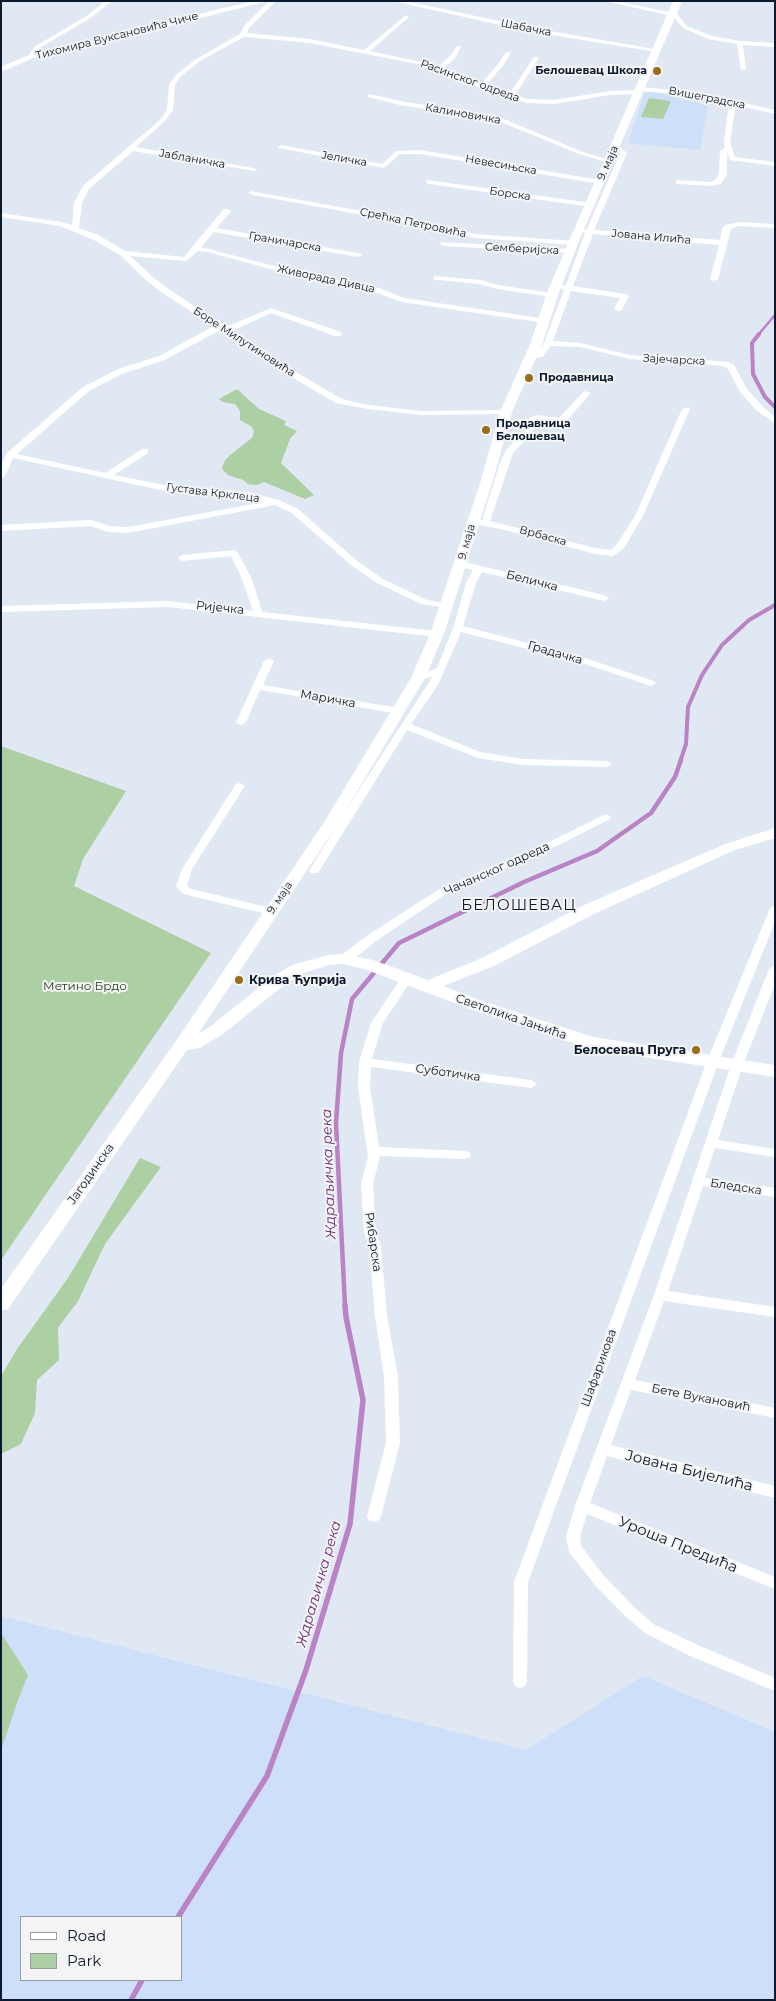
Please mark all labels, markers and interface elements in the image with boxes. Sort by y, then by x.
street label: Тихомира Вуксановића Чиче [34,9,200,63]
street label: Шабачка [500,17,552,39]
street label: Расинског одреда [419,57,521,105]
place label: Белошевац Школа [535,64,647,78]
marker: Белошевац Школа [651,65,663,77]
street label: Вишеградска [667,84,747,112]
street label: Калиновичка [424,101,502,127]
street label: 9. маја [595,144,621,182]
street label: Јабланичка [158,147,226,171]
street label: Јеличка [320,148,368,170]
street label: Невесињска [464,152,538,178]
street label: Борска [489,185,531,203]
street label: Срећка Петровића [359,205,467,241]
street label: Јована Илића [611,227,691,247]
street label: Граничарска [248,229,322,255]
street label: Семберијска [485,240,559,258]
street label: Живорада Дивца [276,262,376,296]
street label: Боре Милутиновића [191,304,297,380]
street label: Зајечарска [642,352,706,368]
place label: Продавница [539,371,614,385]
marker: Продавница [523,372,535,384]
place label: Продавница Белошевац [496,417,571,443]
marker: Продавница Белошевац [480,424,492,436]
street label: Густава Крклеца [166,481,260,505]
street label: 9. маја [456,523,478,561]
street label: Врбаска [518,523,568,549]
street label: Беличка [505,568,559,594]
street label: Ријечка [195,598,245,618]
street label: Градачка [526,638,584,668]
street label: Маричка [299,687,357,711]
street label: Чачанског одреда [442,839,552,899]
street label: 9. маја [264,879,296,917]
district label: БЕЛОШЕВАЦ [460,897,578,915]
place label: Крива Ћуприја [249,973,346,987]
marker: Крива Ћуприја [233,974,245,986]
park label: Метино Брдо [43,979,127,993]
street label: Светолика Јањића [453,991,569,1043]
place label: Белосевац Пруга [574,1043,686,1057]
marker: Белосевац Пруга [690,1044,702,1056]
street label: Суботичка [415,1061,481,1085]
water label: Ждраљичка река [318,1109,340,1239]
street label: Јагодинска [65,1141,117,1207]
street label: Бледска [709,1176,763,1198]
street label: Рибарска [362,1211,384,1273]
street label: Шафарикова [578,1327,620,1409]
street label: Бете Вукановић [650,1381,752,1415]
street label: Јована Бијелића [623,1446,755,1496]
street label: Уроша Предића [616,1513,740,1577]
water label: Ждраљичка река [293,1519,345,1649]
legend [20,1916,182,1981]
text: Road [67,1926,106,1945]
text: Park [67,1951,101,1970]

